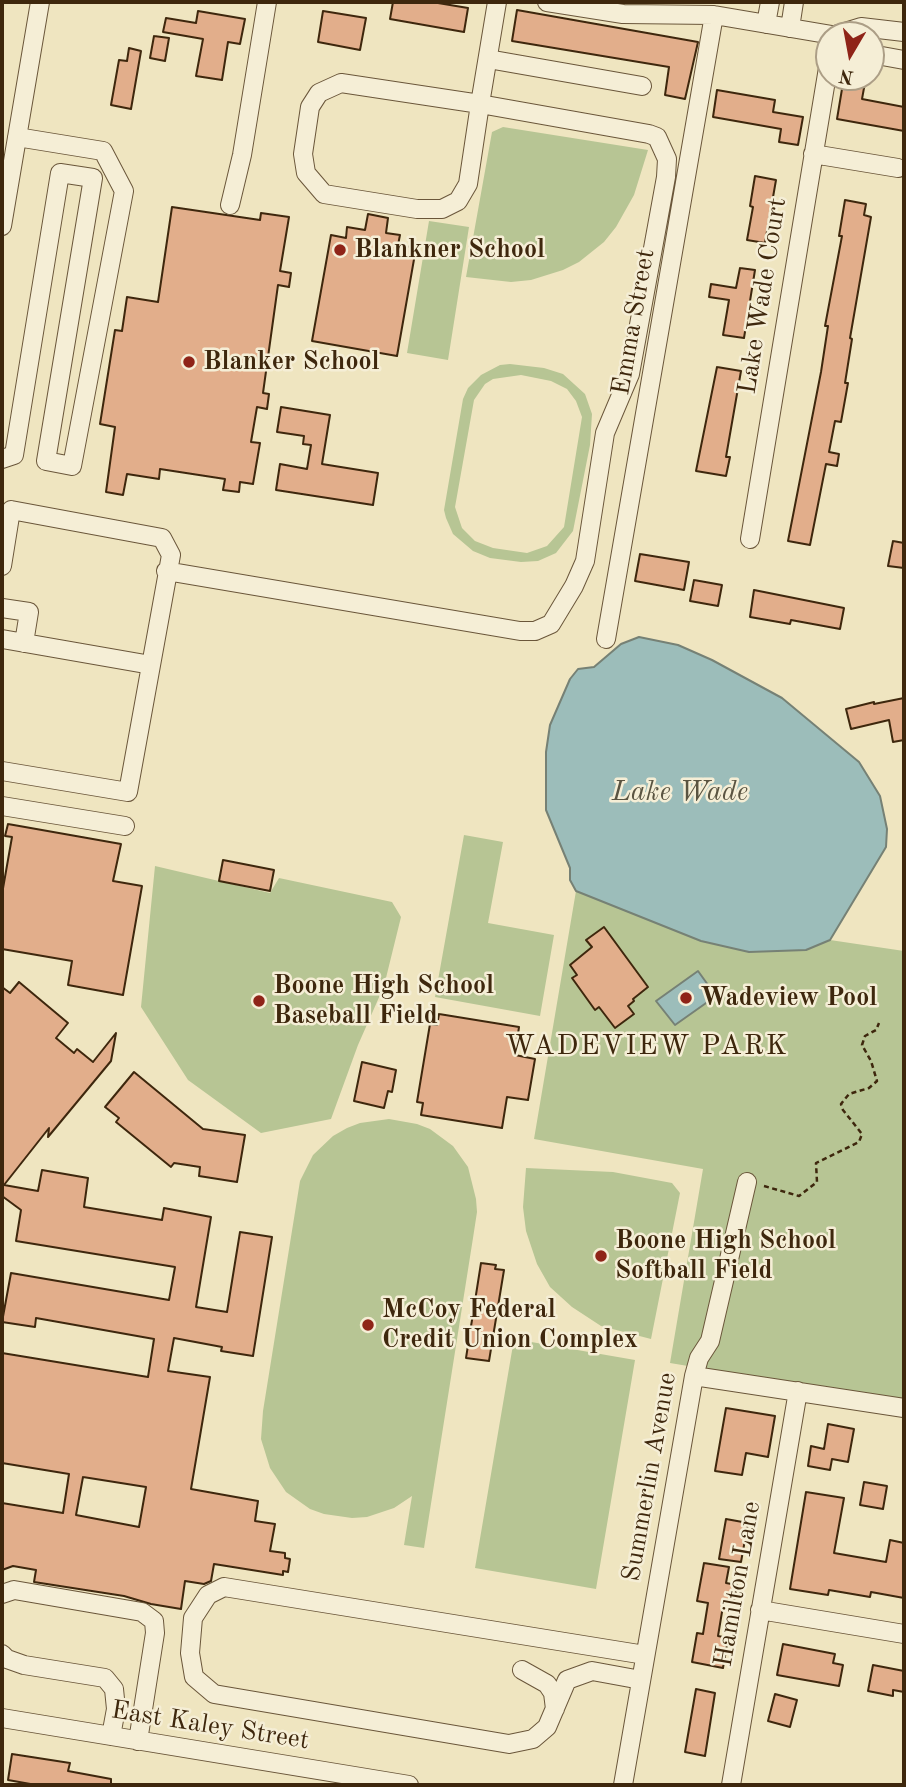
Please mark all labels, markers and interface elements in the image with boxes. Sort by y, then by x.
north arrow [815,21,885,91]
text: N [838,65,855,86]
street label: Lake Wade Court [732,196,794,396]
place label: Blankner School [354,234,545,266]
marker: Blankner School [332,242,348,258]
street label: Emma Street [606,246,662,398]
place label: Blanker School [203,346,380,378]
marker: Blanker School [181,354,197,370]
water label: Lake Wade [612,776,748,810]
place label: Boone High School Baseball Field [273,970,494,1032]
place label: Wadeview Pool [700,982,877,1014]
marker: Wadeview Pool [678,990,694,1006]
marker: Boone High School Baseball Field [251,993,267,1009]
district label: WADEVIEW PARK [507,1030,787,1064]
place label: Boone High School Softball Field [615,1225,836,1286]
marker: Boone High School Softball Field [593,1248,609,1264]
place label: McCoy Federal Credit Union Complex [382,1294,638,1356]
marker: McCoy Federal Credit Union Complex [360,1317,376,1333]
street label: Summerlin Avenue [616,1370,684,1584]
street label: Hamilton Lane [708,1499,768,1669]
street label: East Kaley Street [109,1695,311,1757]

